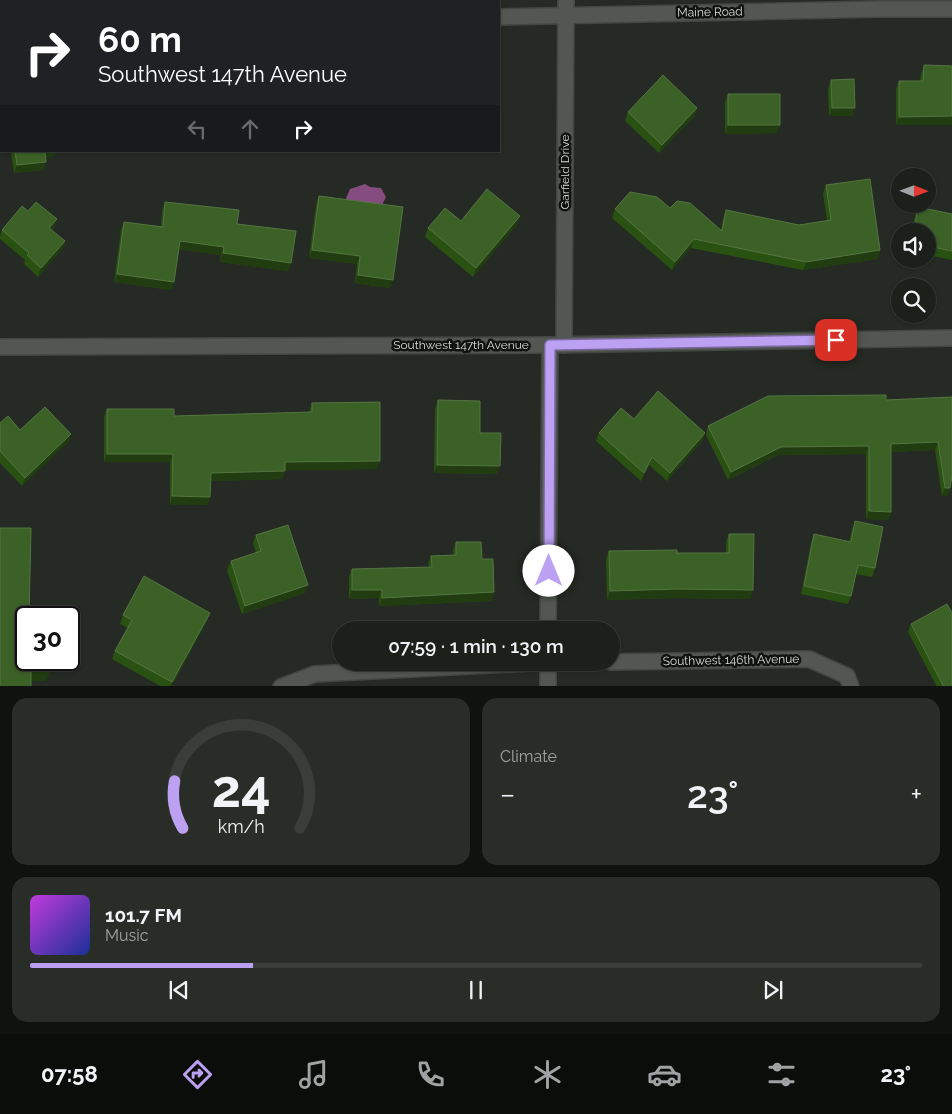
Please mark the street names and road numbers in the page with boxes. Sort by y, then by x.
street label: Maine Road [677,4,743,20]
street label: Garfield Drive [558,135,572,209]
street label: Southwest 147th Avenue [393,338,529,352]
street label: Southwest 146th Avenue [663,652,799,668]

